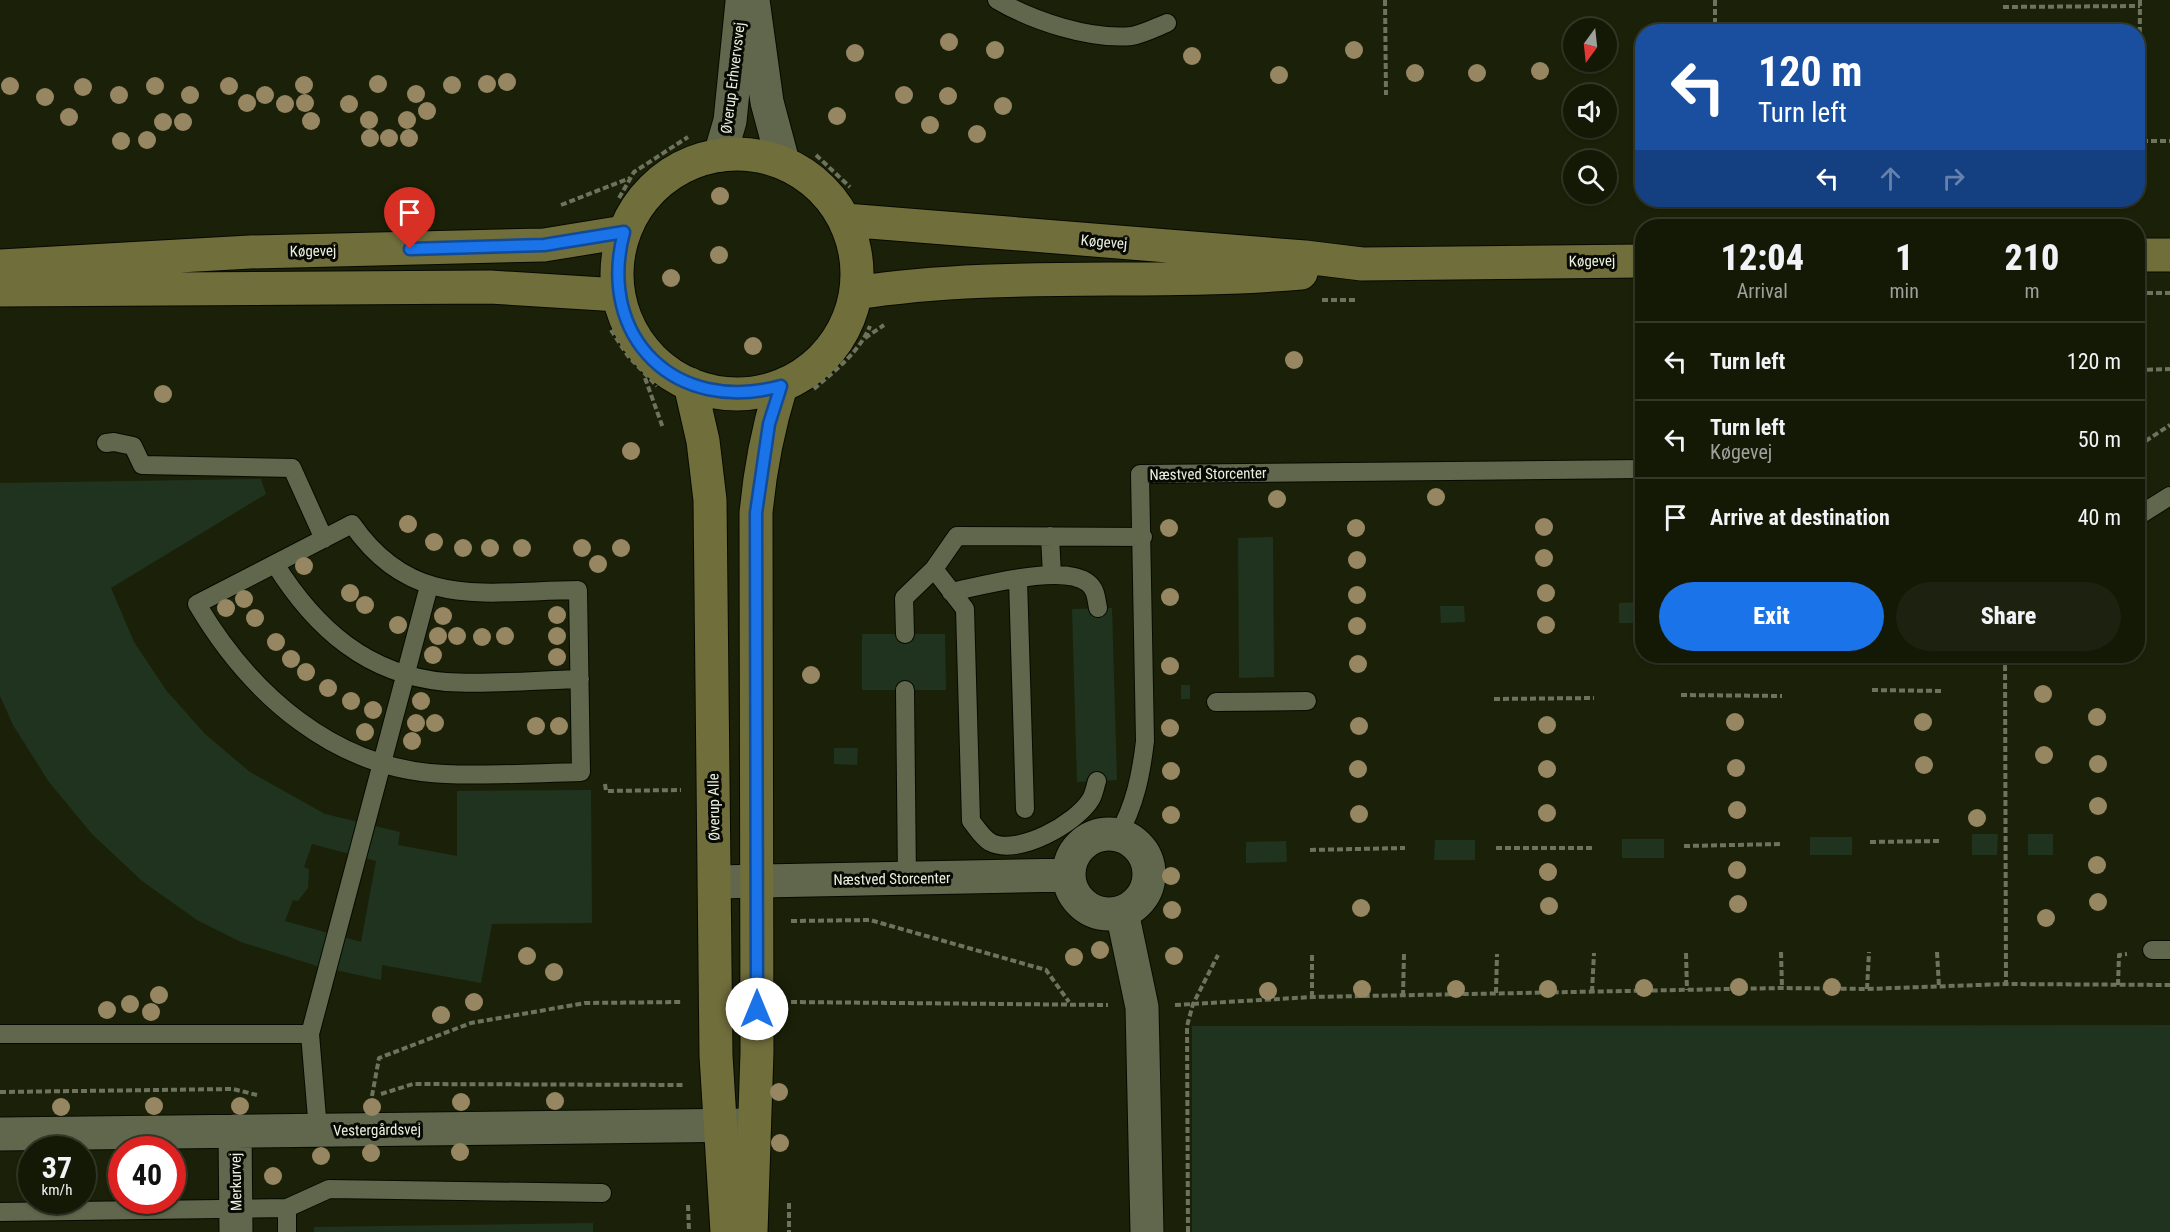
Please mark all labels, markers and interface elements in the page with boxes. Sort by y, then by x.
north arrow [1563,18,1617,72]
map controls [1563,18,1617,204]
street label: Øverup Erhvervsvej [717,21,749,135]
text: 120 m [1758,47,1863,96]
icon: left [1659,48,1737,126]
button: sound [1563,84,1617,138]
text: Turn left [1758,97,1847,129]
button: search [1563,150,1617,204]
icon: left [1811,162,1844,195]
icon: ahead [1874,162,1907,195]
icon: right [1937,162,1970,195]
pin [384,187,435,249]
icon: arrive [393,196,426,229]
street label: Køgevej [1080,231,1128,253]
text: 12:04 [1721,237,1804,279]
text: 1 [1895,237,1913,279]
text: 210 [2004,237,2059,279]
street label: Køgevej [289,242,337,260]
street label: Køgevej [1568,252,1616,270]
text: Arrival [1737,279,1788,303]
text: min [1890,279,1919,303]
text: m [2024,279,2039,303]
icon: left [1659,345,1692,378]
text: Turn left [1710,349,1785,374]
text: 120 m [2067,349,2121,374]
text: Turn left [1710,415,1785,440]
icon: left [1659,423,1692,456]
text: 50 m [2078,427,2121,452]
text: Køgevej [1710,440,1772,464]
street label: Næstved Storcenter [1149,464,1267,484]
icon: arrive [1659,501,1692,534]
text: Arrive at destination [1710,505,1890,530]
text: 40 m [2078,505,2121,530]
button: Exit [1659,582,1884,651]
button: Share [1896,582,2121,651]
street label: Øverup Alle [704,773,724,841]
street label: Næstved Storcenter [833,869,951,889]
position arrow [725,977,789,1041]
street label: Vestergårdsvej [333,1120,421,1140]
speed limit sign: 40 [108,1136,186,1214]
text: 37 [42,1150,72,1185]
street label: Merkurvej [226,1153,246,1211]
text: km/h [42,1181,72,1199]

